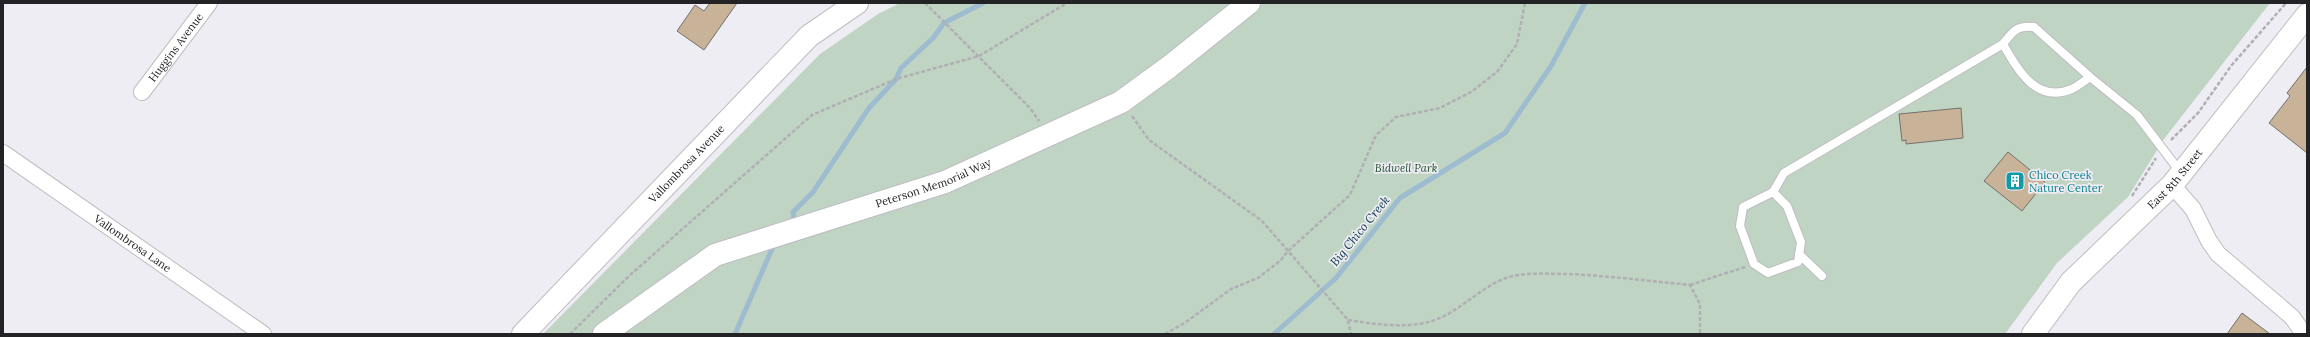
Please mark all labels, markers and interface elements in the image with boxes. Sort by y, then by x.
street label: Huggins Avenue [145,10,206,84]
street label: Vallombrosa Avenue [645,122,727,207]
street label: East 8th Street [2144,145,2206,212]
street label: Peterson Memorial Way [874,155,993,211]
park label: Bidwell Park [1375,161,1438,175]
place label: Chico Creek Nature Center [2029,168,2103,195]
building icon: Chico Creek Nature Center [2004,170,2026,192]
water label: Big Chico Creek [1327,193,1393,269]
street label: Vallombrosa Lane [90,211,174,275]

